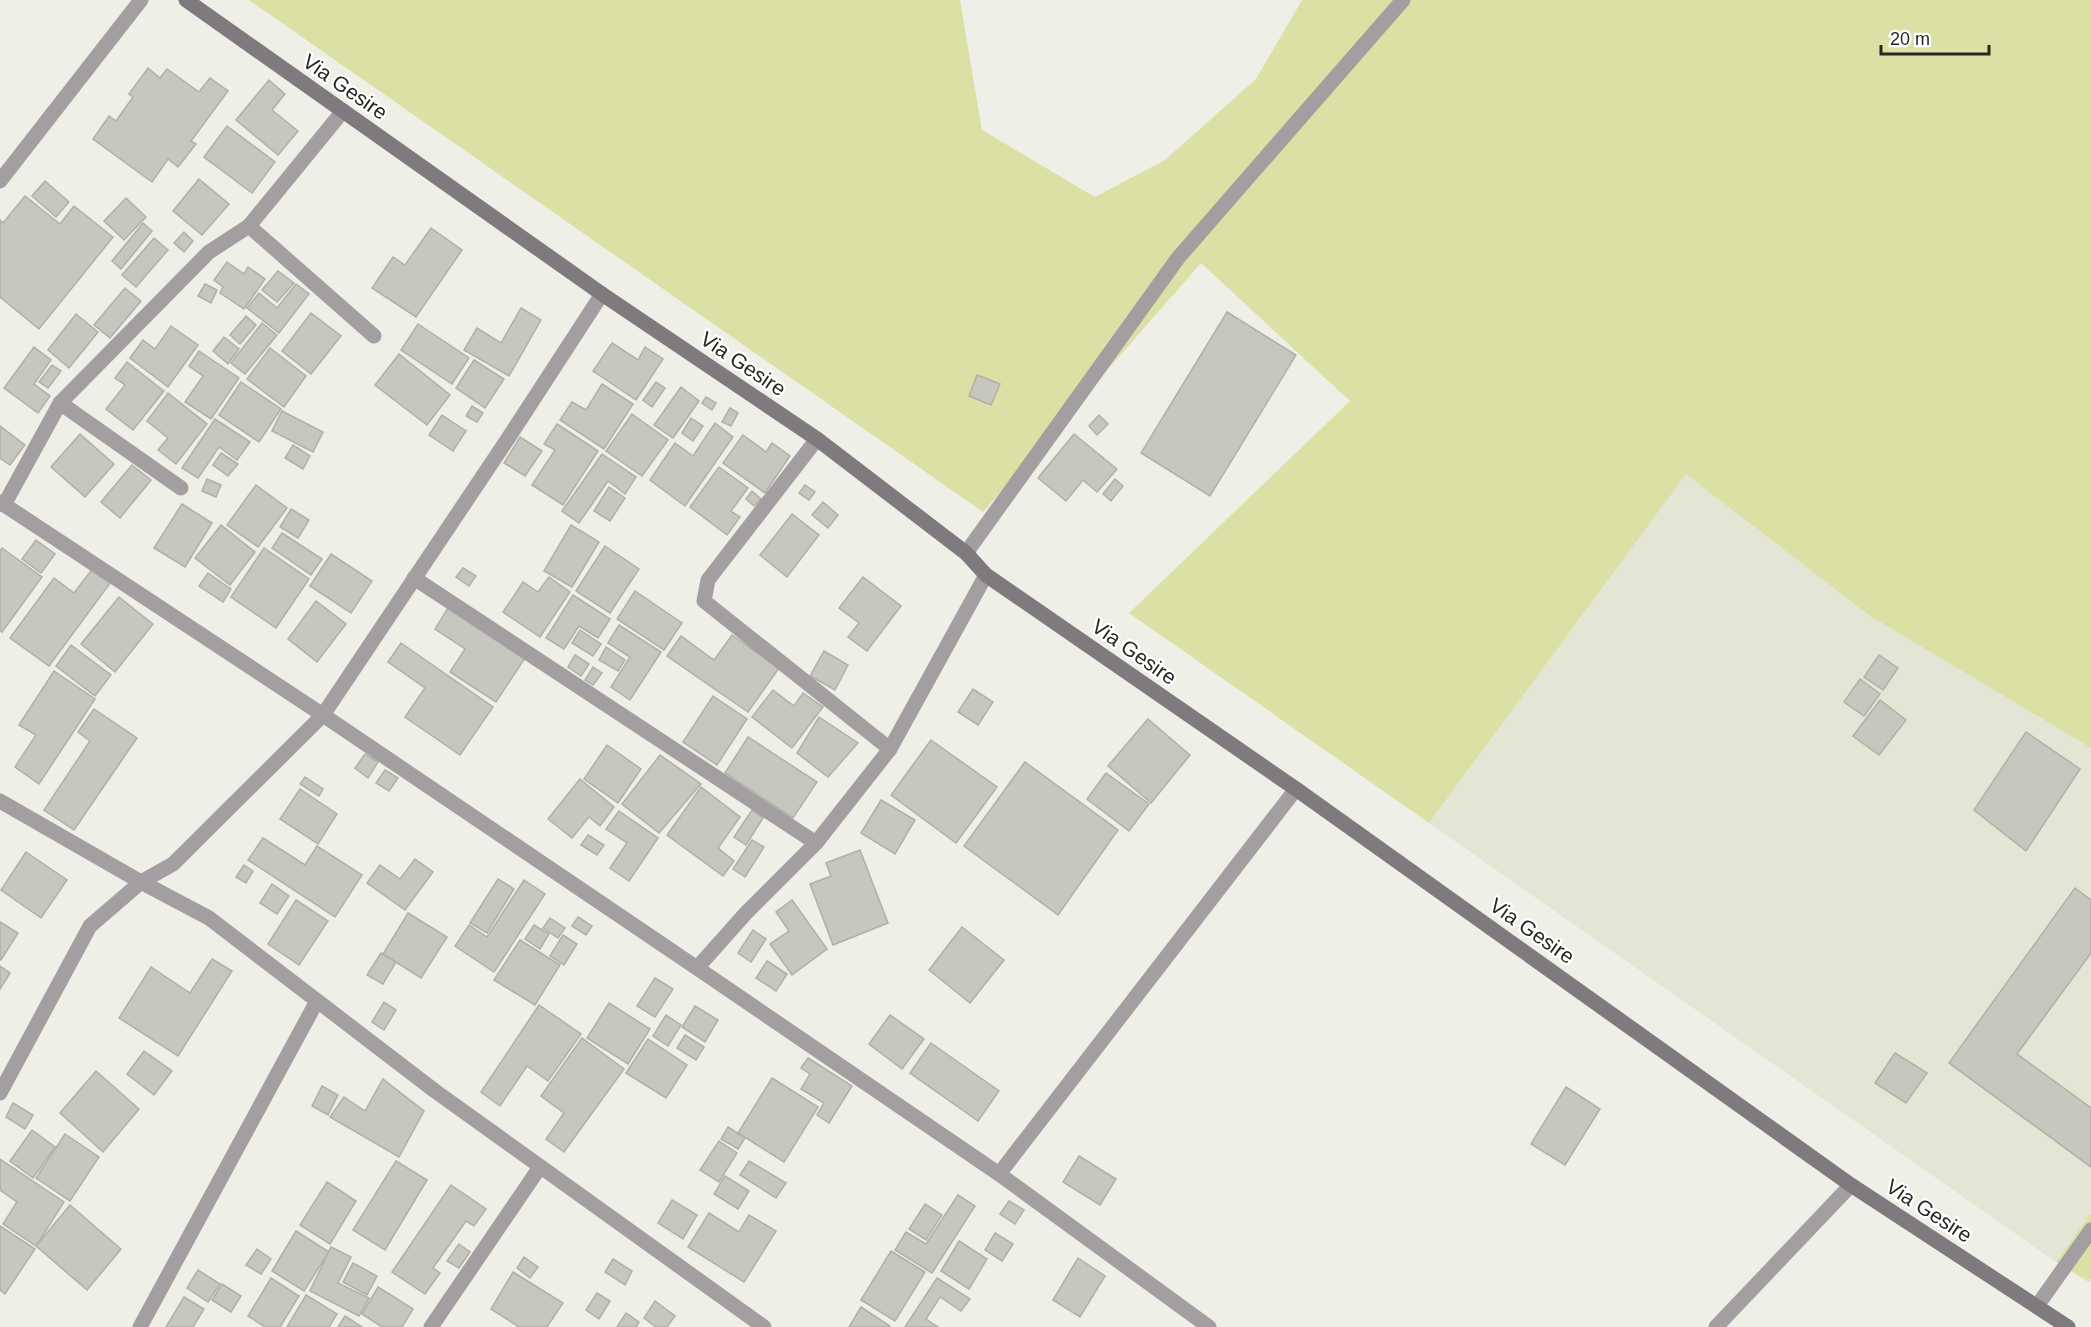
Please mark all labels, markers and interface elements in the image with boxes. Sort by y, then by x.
scale bar [1881,18,1989,56]
text: 20 m [1890,29,1930,49]
street label: Via Gesire [299,49,392,124]
street label: Via Gesire [696,327,790,400]
street label: Via Gesire [1088,614,1181,689]
street label: Via Gesire [1486,893,1579,968]
street label: Via Gesire [1882,1174,1976,1247]

